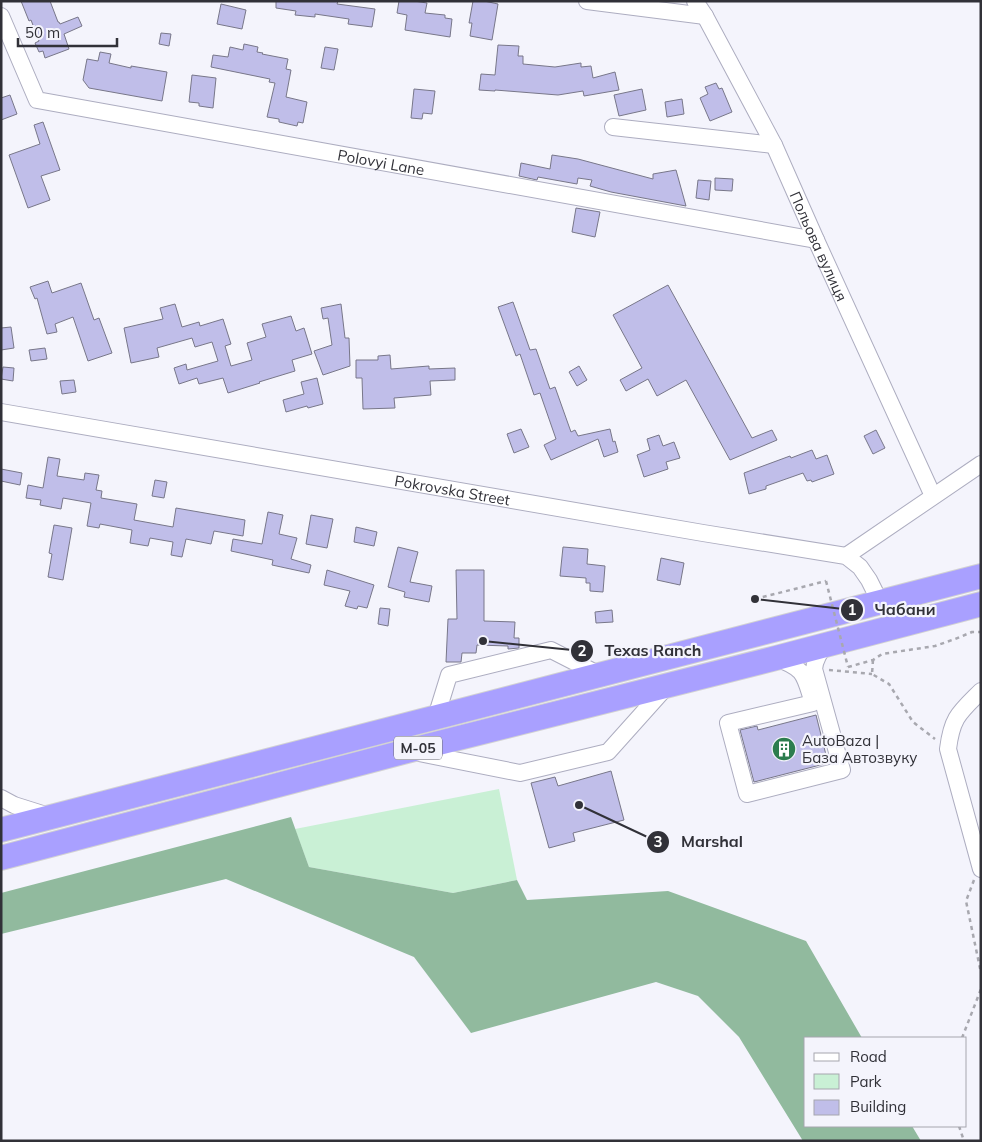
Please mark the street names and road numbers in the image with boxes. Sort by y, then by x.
street label: Polovyi Lane [336,145,426,179]
street label: Польова вулиця [786,188,852,304]
street label: Pokrovska Street [393,470,512,509]
road number: М-05 [394,736,442,760]

